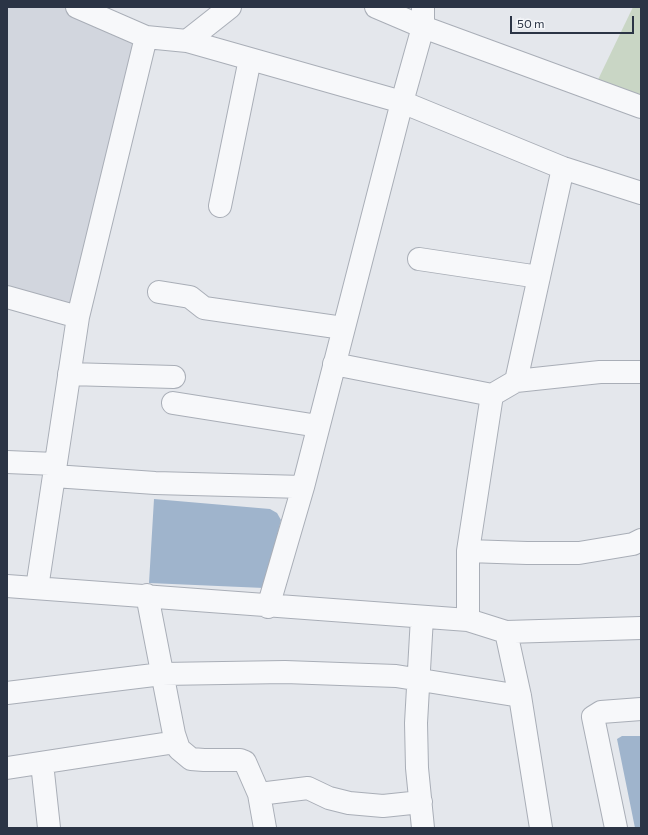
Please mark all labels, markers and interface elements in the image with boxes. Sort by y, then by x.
scale bar [512,8,636,34]
text: 50 m [517,16,545,30]

